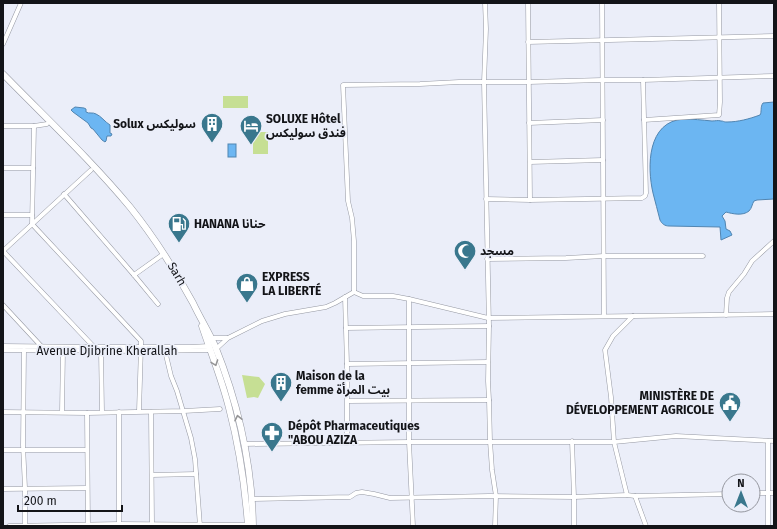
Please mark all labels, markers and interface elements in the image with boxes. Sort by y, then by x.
building icon: Solux سوليكس [199,111,225,144]
place label: SOLUXE Hôtel فندق سوليكس [266,112,346,140]
hotel icon: SOLUXE Hôtel فندق سوليكس [238,113,264,146]
place label: Solux سوليكس [113,117,196,131]
fuel station icon: HANANA حنانا [166,211,192,244]
place label: HANANA حنانا [194,217,266,231]
mosque icon: مسجد [452,238,478,271]
place label: مسجد [480,244,514,258]
street label: Sarh [165,260,189,288]
place label: EXPRESS LA LIBERTÉ [262,270,321,298]
shop icon: EXPRESS LA LIBERTÉ [234,271,260,304]
street label: Avenue Djibrine Kherallah [36,344,178,358]
one-way arrow [210,359,218,366]
place label: Maison de la femme بيت المرأة [296,369,390,397]
building icon: Maison de la femme بيت المرأة [268,370,294,403]
place label: MINISTÈRE DE DÉVELOPPEMENT AGRICOLE [566,387,714,417]
public building icon: MINISTÈRE DE DÉVELOPPEMENT AGRICOLE [717,390,743,423]
one-way arrow [235,415,243,421]
place label: Dépôt Pharmaceutiques "ABOU AZIZA [288,419,420,447]
pharmacy icon: Dépôt Pharmaceutiques "ABOU AZIZA [259,420,285,453]
north arrow [721,473,761,513]
text: N [737,477,745,490]
scale bar [18,487,122,513]
text: 200 m [24,494,57,508]

